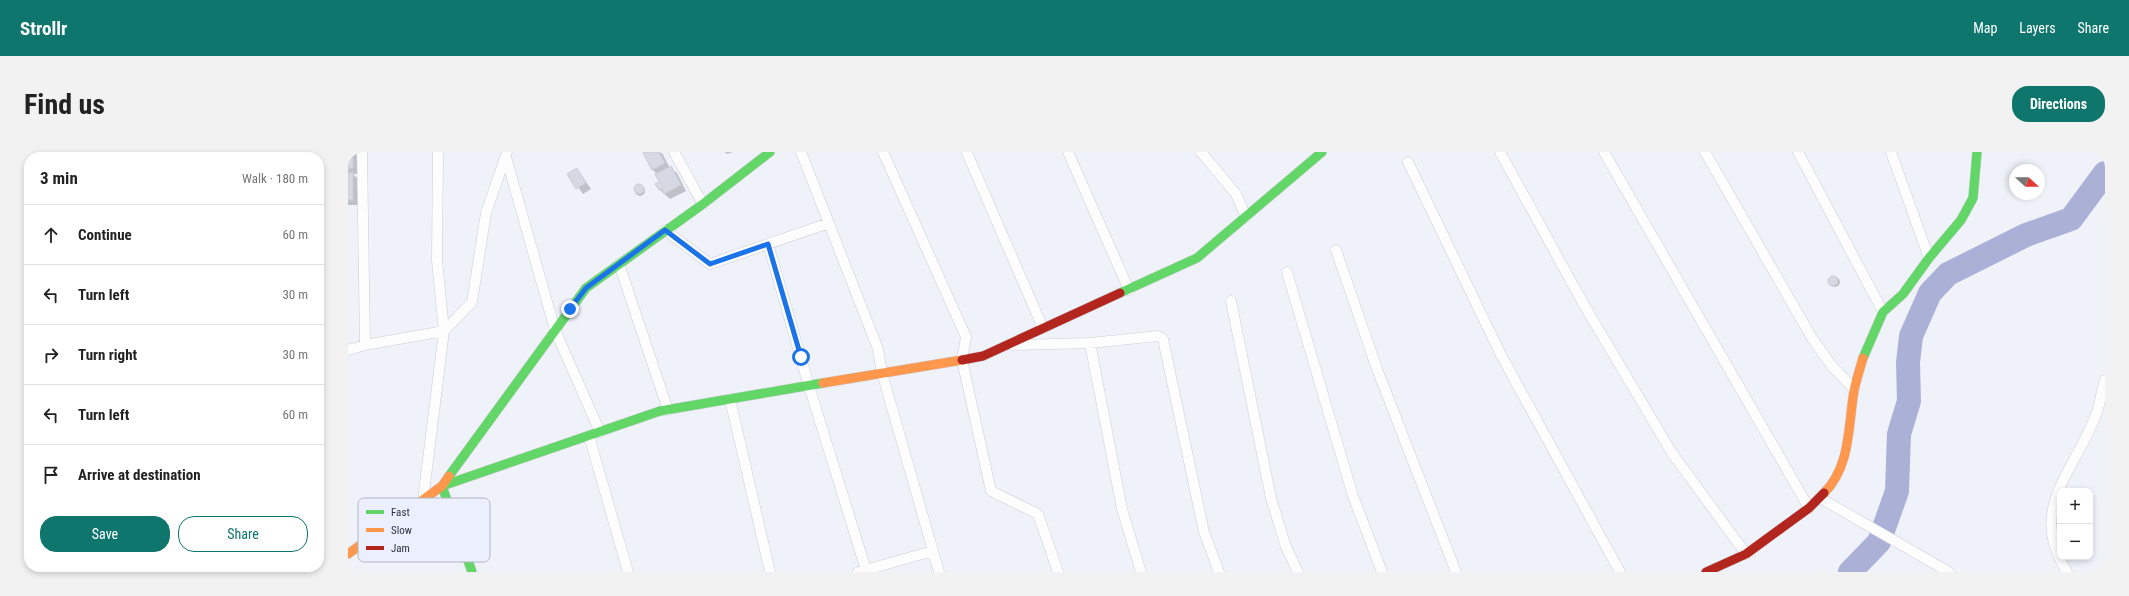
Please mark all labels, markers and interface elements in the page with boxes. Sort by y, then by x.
text: Strollr [20,17,67,40]
text: Map [1973,20,1997,36]
text: Layers [2019,20,2056,36]
text: Share [2078,20,2109,36]
button: Directions [2012,86,2105,122]
text: Find us [24,88,105,121]
north arrow [2009,164,2045,200]
text: 3 min [40,168,78,188]
text: Walk · 180 m [242,171,308,186]
icon: ahead [40,224,62,246]
text: Continue [78,226,132,244]
text: 60 m [282,227,308,242]
icon: left [40,284,62,306]
text: Turn left [78,286,129,304]
text: 30 m [282,287,308,302]
route end [561,300,579,318]
icon: right [40,344,62,366]
text: Turn right [78,346,137,364]
text: 30 m [282,347,308,362]
route start [792,348,810,366]
icon: left [40,404,62,426]
text: Turn left [78,406,129,424]
text: 60 m [282,407,308,422]
icon: arrive [40,464,62,486]
text: Arrive at destination [78,466,201,484]
map controls [2057,488,2093,560]
button: + [2057,488,2093,524]
legend [358,498,490,562]
text: Fast [391,506,410,519]
button: Save [40,516,170,552]
button: Share [178,516,308,552]
text: Slow [391,524,412,537]
button: − [2057,524,2093,560]
text: Jam [391,542,410,555]

